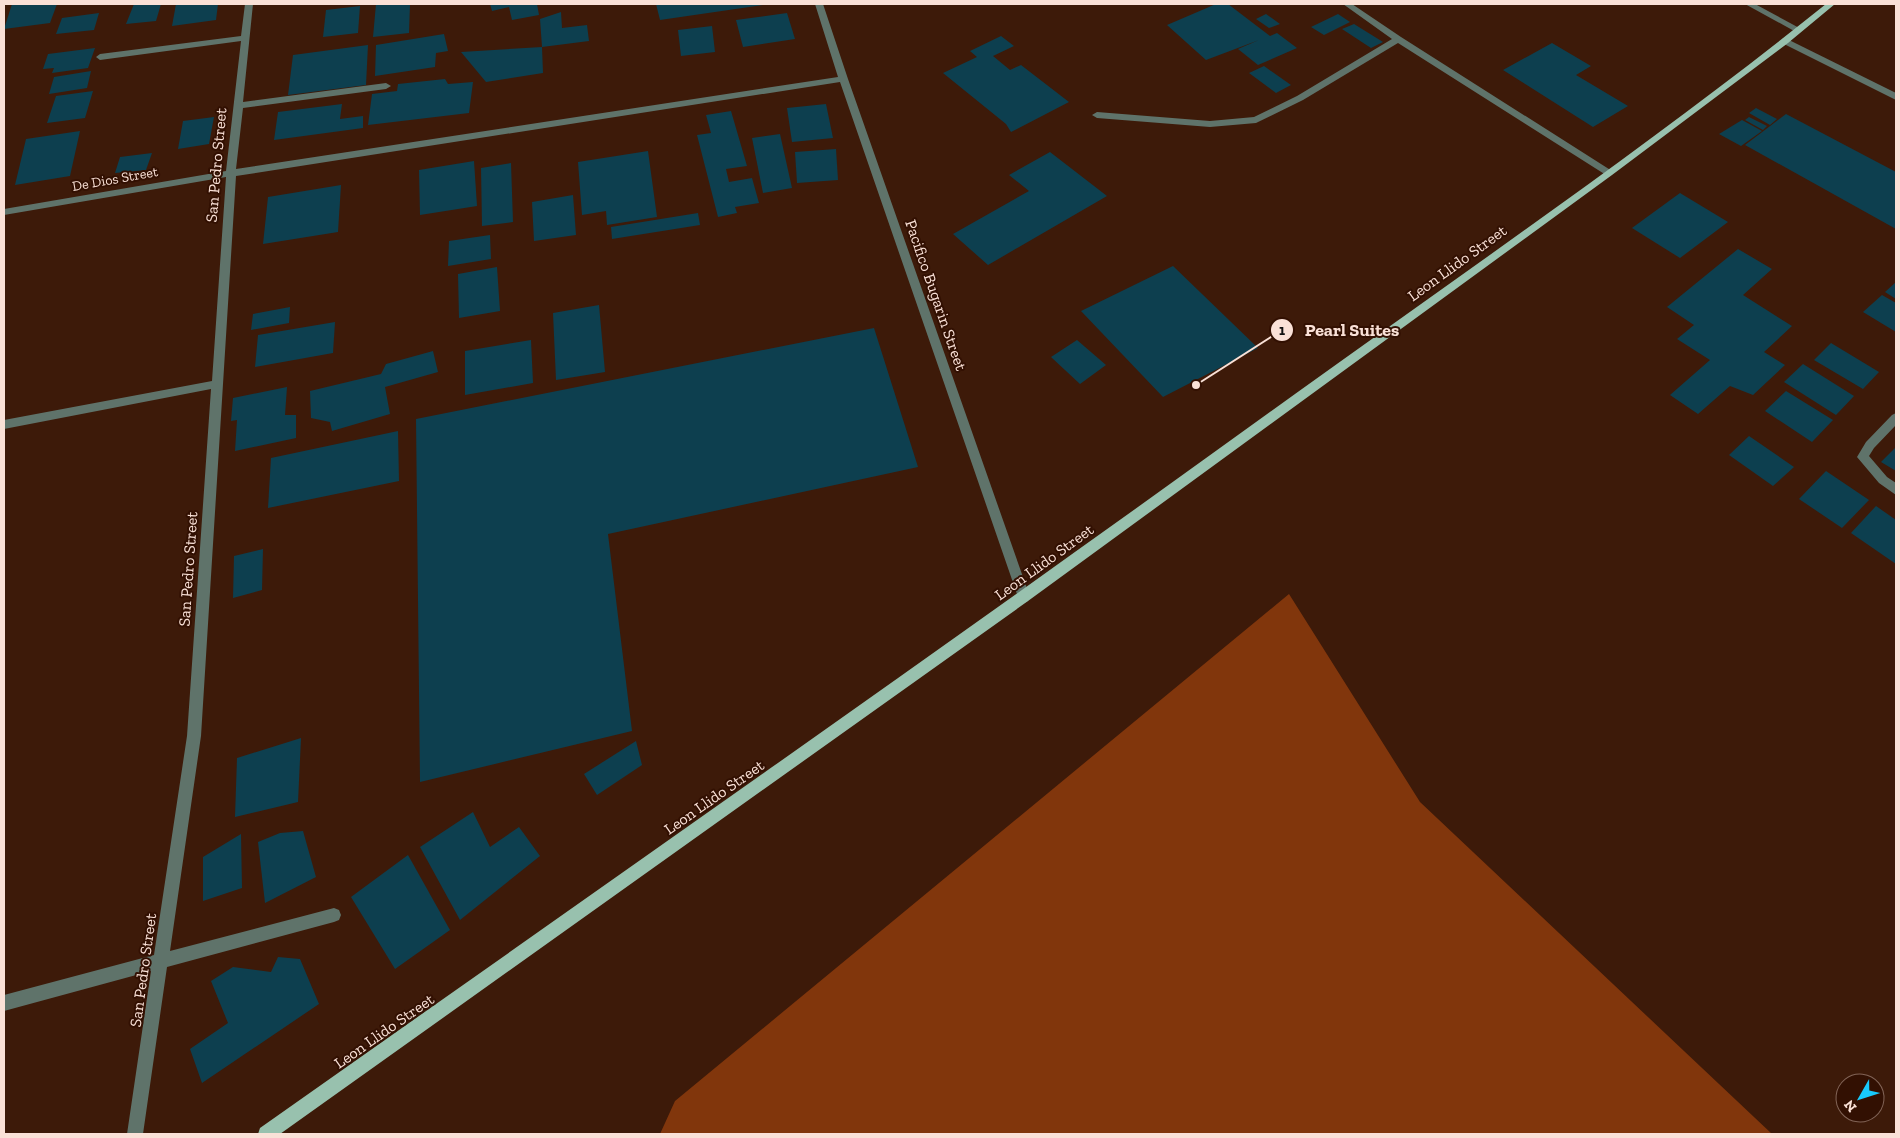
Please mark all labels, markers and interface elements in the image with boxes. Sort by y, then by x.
street label: San Pedro Street [202,107,230,223]
street label: De Dios Street [71,163,160,195]
street label: Pacifico Bugarin Street [901,217,971,373]
street label: Leon Llido Street [1404,221,1510,305]
callout: Pearl Suites [1270,314,1409,347]
text: Pearl Suites [1305,319,1399,341]
text: 1 [1279,321,1285,339]
street label: San Pedro Street [175,511,201,627]
street label: Leon Llido Street [991,520,1097,604]
street label: Leon Llido Street [660,755,768,838]
street label: San Pedro Street [126,912,160,1028]
street label: Leon Llido Street [330,989,438,1072]
north arrow [1835,1073,1885,1123]
text: N [1840,1096,1860,1115]

